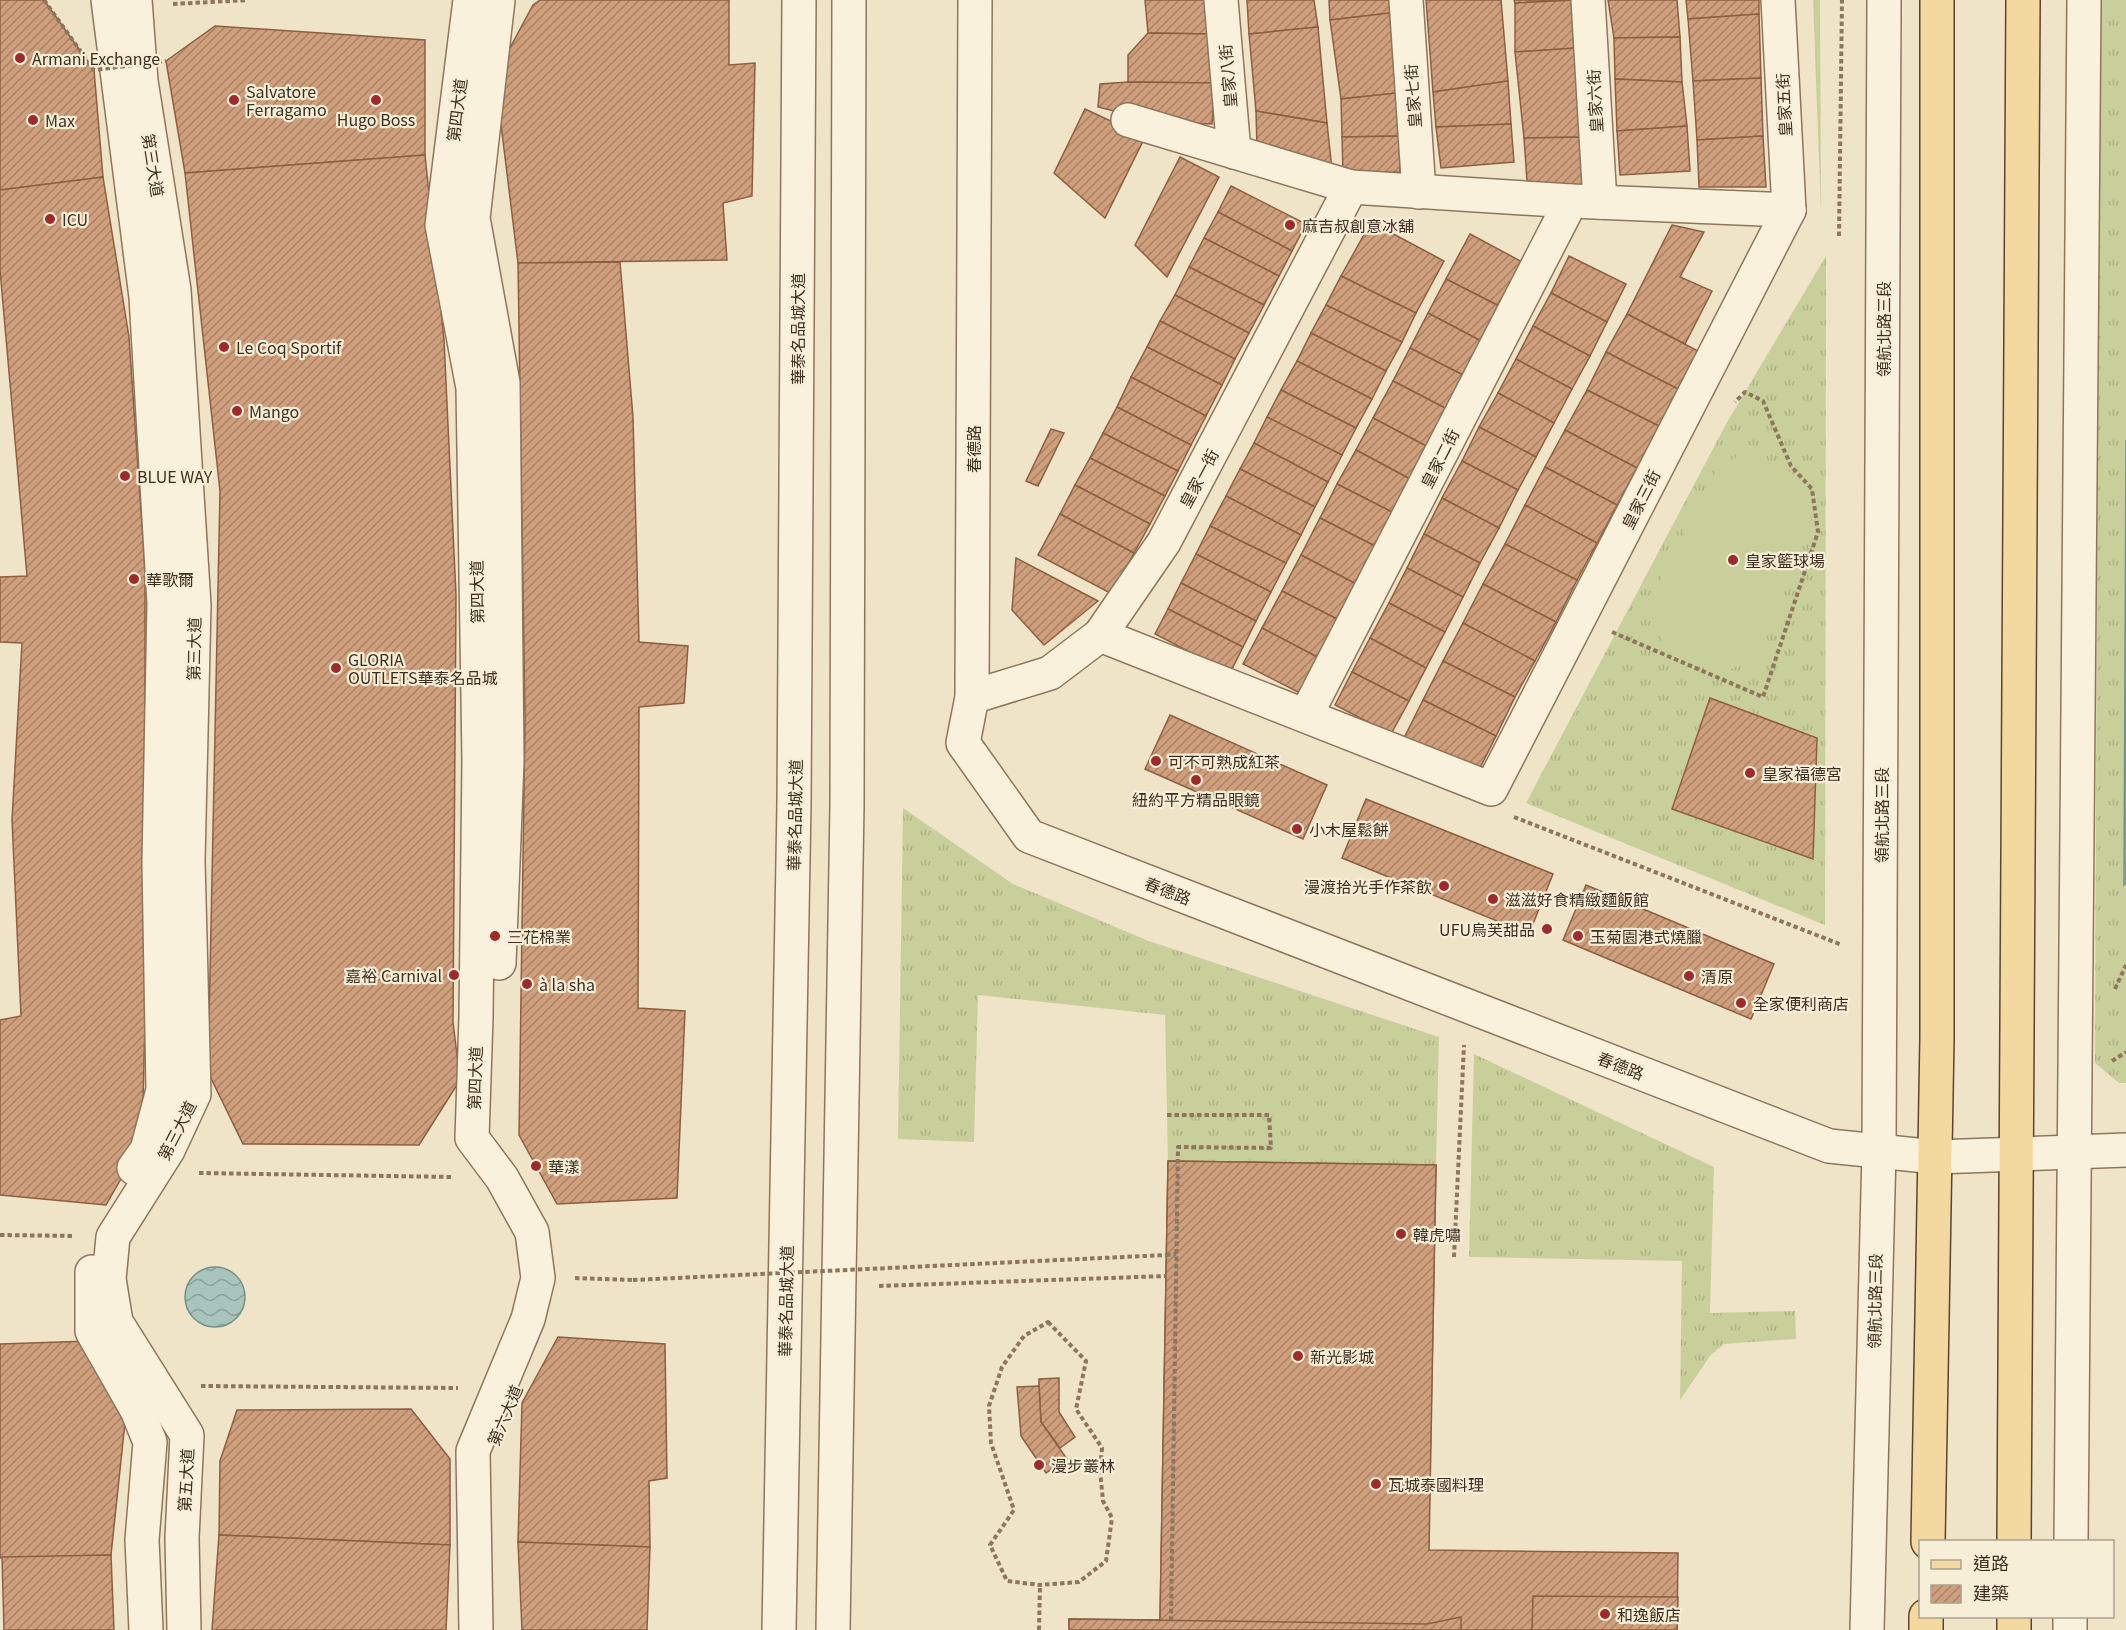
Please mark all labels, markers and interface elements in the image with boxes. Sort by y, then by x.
street label: 皇家八街 [1212,43,1242,109]
place label: Armani Exchange [32,46,160,70]
marker: Armani Exchange [13,51,27,65]
street label: 皇家七街 [1398,63,1426,129]
street label: 皇家六街 [1580,68,1608,134]
street label: 皇家五街 [1769,72,1797,138]
street label: 第四大道 [440,77,472,143]
place label: Salvatore Ferragamo [246,79,327,121]
marker: Salvatore Ferragamo [227,93,241,107]
marker: Hugo Boss [369,93,383,107]
place label: Hugo Boss [337,107,415,131]
place label: Max [45,108,75,132]
marker: Max [26,113,40,127]
street label: 第三大道 [137,132,171,198]
place label: ICU [62,207,88,231]
marker: ICU [43,212,57,226]
place label: 麻吉叔創意冰舖 [1302,213,1414,237]
marker: 麻吉叔創意冰舖 [1283,218,1297,232]
street label: 華泰名品城大道 [785,273,809,385]
street label: 領航北路三段 [1871,281,1895,377]
place label: Le Coq Sportif [236,335,342,359]
marker: Le Coq Sportif [217,340,231,354]
place label: Mango [249,399,299,423]
marker: Mango [230,404,244,418]
street label: 皇家二街 [1414,424,1464,492]
street label: 春德路 [961,425,985,473]
street label: 皇家一街 [1172,444,1224,512]
place label: BLUE WAY [137,464,213,488]
street label: 皇家三街 [1615,465,1665,533]
marker: BLUE WAY [118,469,132,483]
place label: 皇家籃球場 [1745,548,1825,572]
marker: 皇家籃球場 [1726,553,1740,567]
street label: 第四大道 [463,560,489,624]
place label: 華歌爾 [146,567,194,591]
marker: 華歌爾 [127,572,141,586]
street label: 第三大道 [180,617,206,681]
place label: GLORIA OUTLETS華泰名品城 [348,647,497,689]
marker: GLORIA OUTLETS華泰名品城 [329,661,343,675]
place label: 可不可熟成紅茶 [1168,749,1280,773]
marker: 可不可熟成紅茶 [1149,754,1163,768]
street label: 華泰名品城大道 [781,759,807,871]
place label: 皇家福德宮 [1762,761,1842,785]
marker: 皇家福德宮 [1743,766,1757,780]
street label: 領航北路三段 [1869,767,1893,863]
marker: 紐約平方精品眼鏡 [1189,773,1203,787]
place label: 紐約平方精品眼鏡 [1132,787,1260,811]
place label: 小木屋鬆餅 [1309,817,1389,841]
marker: 小木屋鬆餅 [1290,822,1304,836]
street label: 春德路 [1141,870,1195,910]
place label: 漫渡拾光手作茶飲 [1304,874,1432,898]
marker: 漫渡拾光手作茶飲 [1437,879,1451,893]
place label: 滋滋好食精緻麵飯館 [1505,887,1649,911]
marker: 滋滋好食精緻麵飯館 [1486,892,1500,906]
place label: UFU烏芙甜品 [1439,917,1535,941]
marker: UFU烏芙甜品 [1540,922,1554,936]
place label: 三花棉業 [507,924,571,948]
place label: 玉菊園港式燒臘 [1590,924,1702,948]
marker: 三花棉業 [488,929,502,943]
marker: 玉菊園港式燒臘 [1571,929,1585,943]
place label: 嘉裕 Carnival [345,963,442,987]
place label: 清原 [1701,964,1733,988]
marker: 嘉裕 Carnival [447,968,461,982]
marker: 清原 [1682,969,1696,983]
place label: à la sha [539,972,595,996]
marker: à la sha [520,977,534,991]
place label: 全家便利商店 [1753,991,1849,1015]
marker: 全家便利商店 [1734,996,1748,1010]
street label: 春德路 [1594,1045,1648,1085]
street label: 第四大道 [461,1046,487,1110]
street label: 第三大道 [151,1096,201,1164]
place label: 華漾 [548,1154,580,1178]
marker: 華漾 [529,1159,543,1173]
place label: 韓虎嘯 [1413,1222,1461,1246]
marker: 韓虎嘯 [1394,1227,1408,1241]
street label: 華泰名品城大道 [772,1245,798,1357]
street label: 領航北路三段 [1861,1253,1887,1349]
place label: 新光影城 [1310,1344,1374,1368]
marker: 新光影城 [1291,1349,1305,1363]
street label: 第六大道 [480,1381,528,1449]
street label: 第五大道 [171,1447,199,1513]
place label: 漫步叢林 [1051,1453,1115,1477]
marker: 漫步叢林 [1032,1458,1046,1472]
place label: 瓦城泰國料理 [1388,1472,1484,1496]
marker: 瓦城泰國料理 [1369,1477,1383,1491]
legend [1919,1540,2114,1618]
text: 道路 [1973,1549,2009,1575]
text: 建築 [1973,1579,2009,1605]
place label: 和逸飯店 [1617,1602,1681,1626]
marker: 和逸飯店 [1598,1607,1612,1621]

